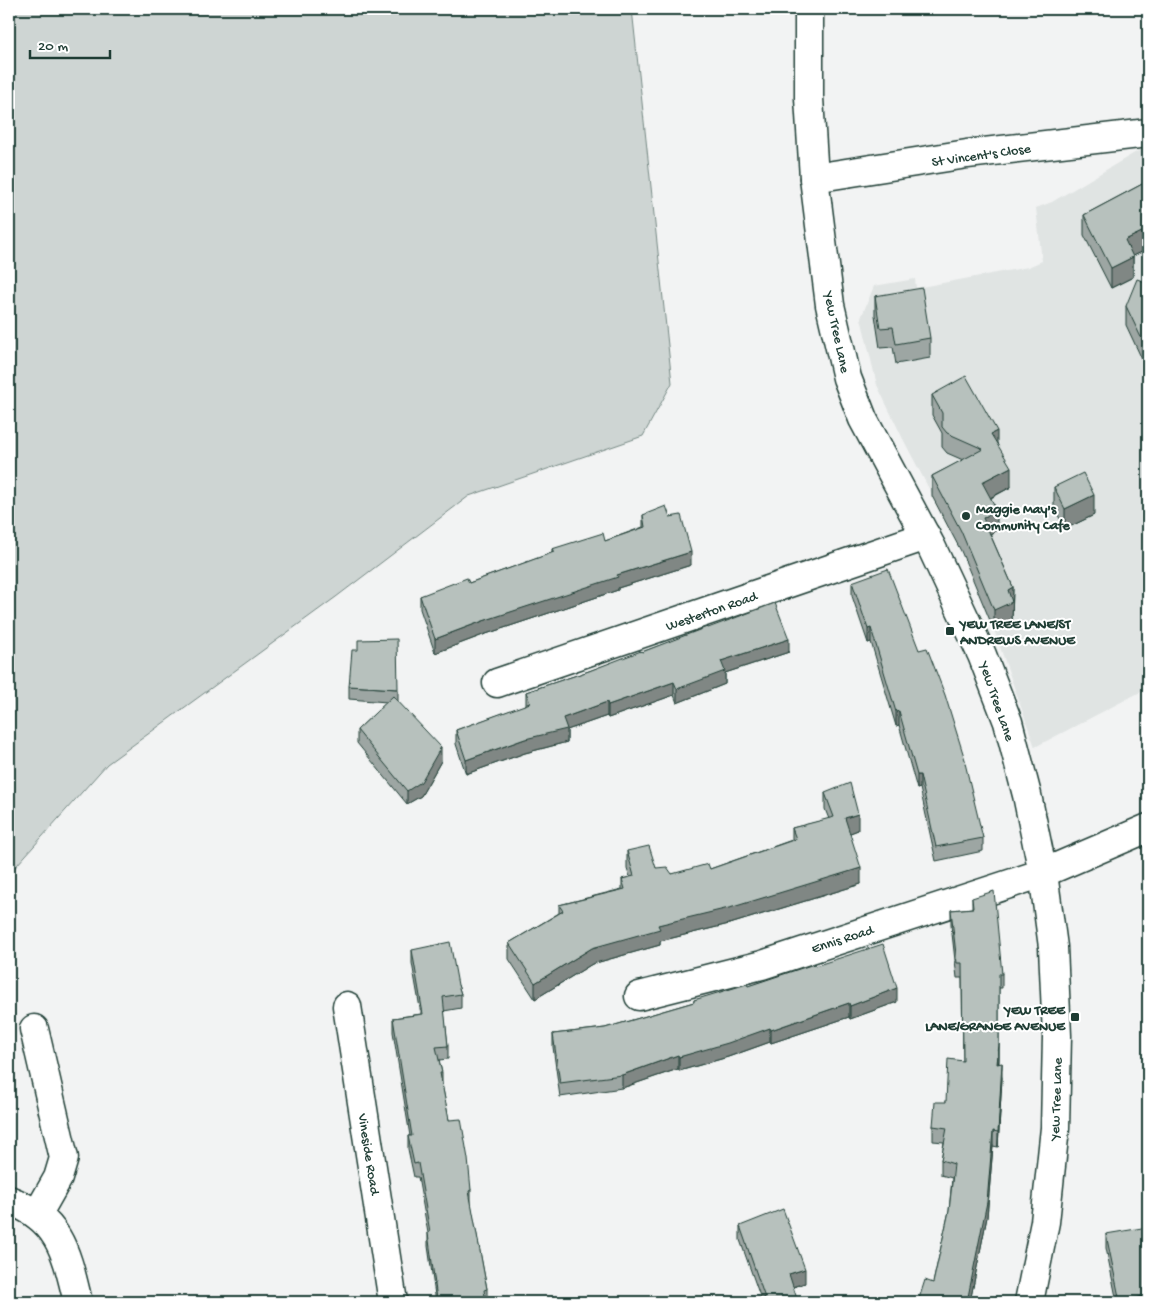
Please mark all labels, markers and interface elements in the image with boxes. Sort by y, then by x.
scale bar [30,28,110,60]
text: 20 m [38,38,68,56]
street label: St Vincent's Close [931,141,1033,172]
street label: Yew Tree Lane [818,288,853,376]
place label: Maggie May's Community Cafe [975,502,1071,535]
marker: Maggie May's Community Cafe [960,510,972,522]
street label: Westerton Road [664,588,762,636]
place label: YEW TREE LANE/ST ANDREWS AVENUE [958,617,1076,650]
marker: YEW TREE LANE/ST ANDREWS AVENUE [944,625,956,637]
street label: Yew Tree Lane [973,658,1017,744]
street label: Ennis Road [810,922,878,958]
place label: YEW TREE LANE/GRANGE AVENUE [925,1003,1066,1036]
marker: YEW TREE LANE/GRANGE AVENUE [1069,1011,1081,1023]
street label: Yew Tree Lane [1047,1057,1067,1143]
street label: Vineside Road [353,1111,383,1198]

